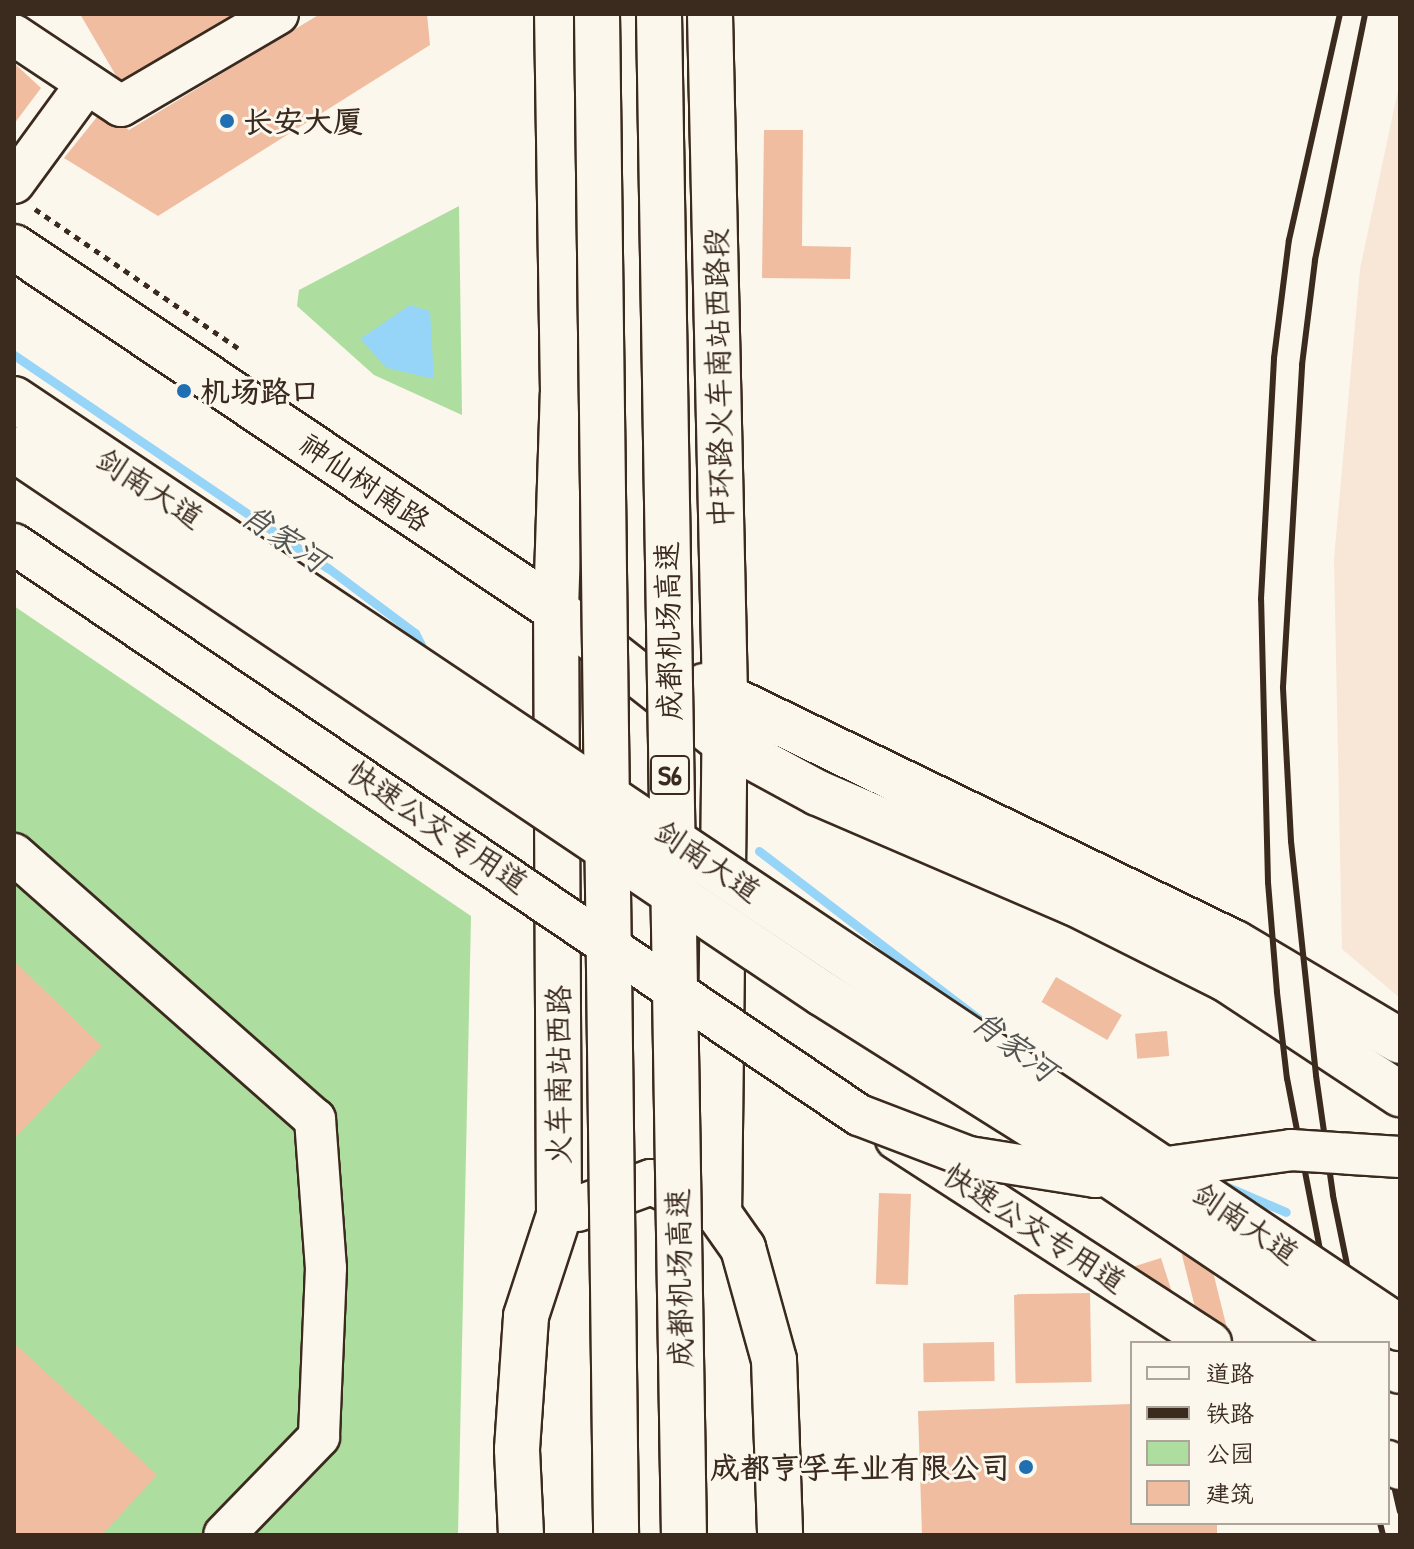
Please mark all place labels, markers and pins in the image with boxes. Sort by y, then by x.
place label: 长安大厦 [243,103,363,139]
marker: 长安大厦 [218,112,236,130]
place label: 机场路口 [200,373,320,409]
marker: 机场路口 [175,382,193,400]
place label: 成都亨孚车业有限公司 [710,1449,1010,1485]
marker: 成都亨孚车业有限公司 [1017,1458,1035,1476]

